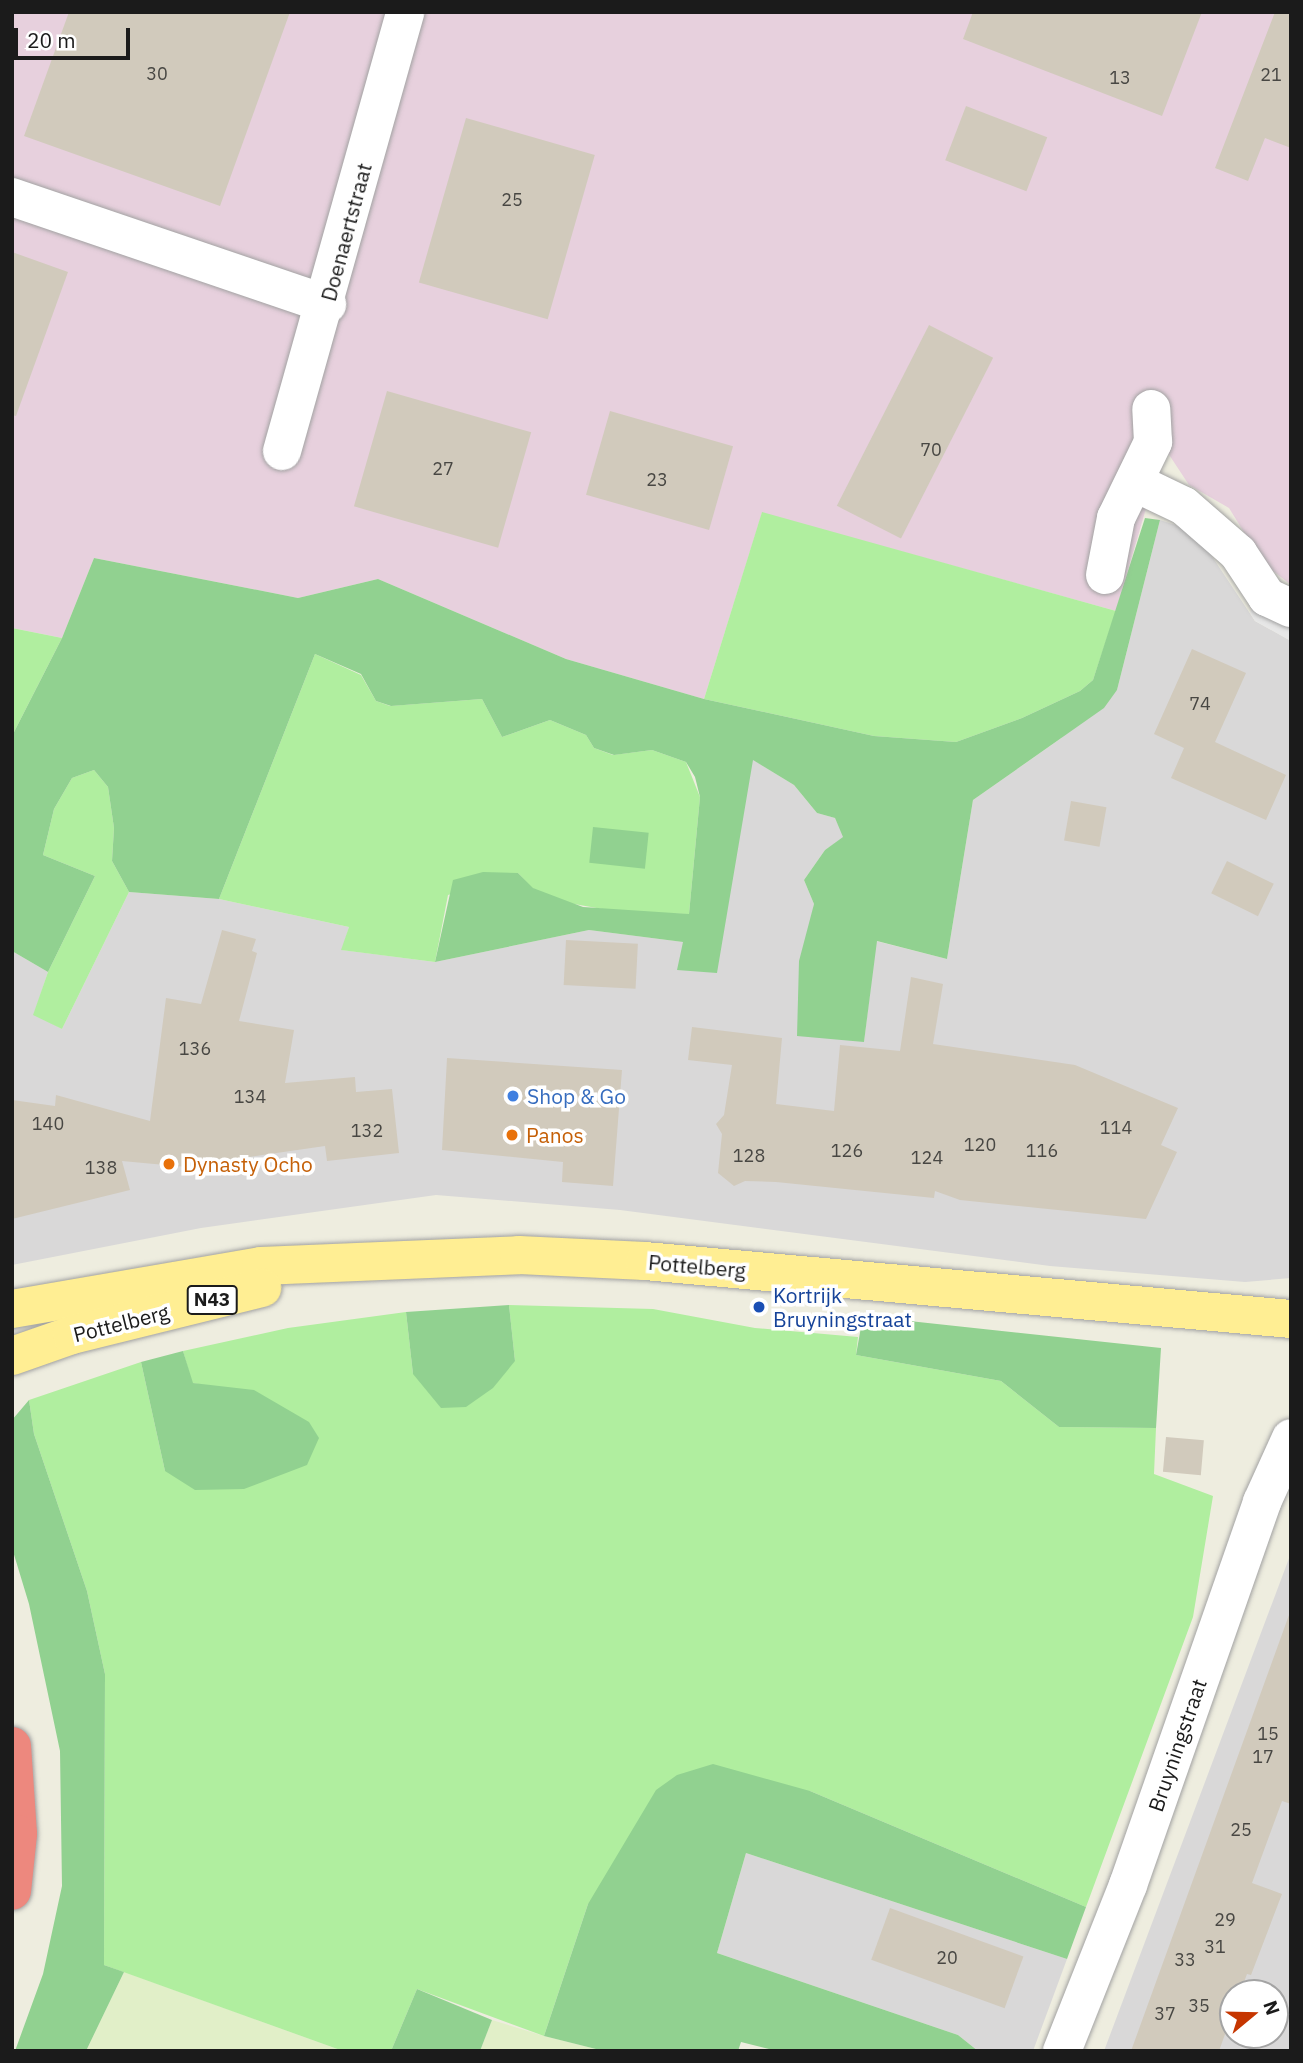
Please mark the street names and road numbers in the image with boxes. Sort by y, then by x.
street label: Doenaertstraat [315,160,377,304]
street label: Pottelberg [647,1249,747,1283]
road number: N43 [186,1284,238,1316]
street label: Pottelberg [71,1299,171,1347]
street label: Bruyningstraat [1142,1675,1212,1815]

